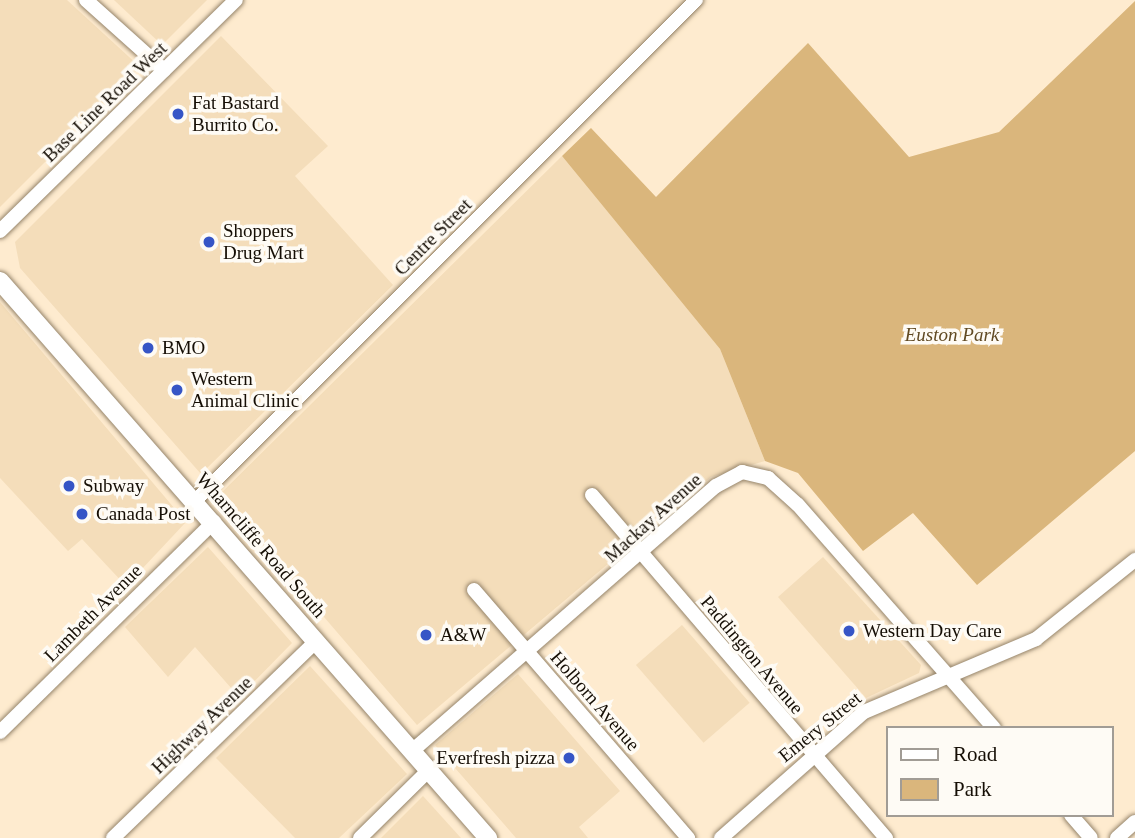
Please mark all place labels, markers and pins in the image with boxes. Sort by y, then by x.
place label: Fat Bastard Burrito Co. [192,92,279,136]
marker: Fat Bastard Burrito Co. [170,106,186,122]
place label: Shoppers Drug Mart [223,220,304,264]
marker: Shoppers Drug Mart [201,234,217,250]
place label: BMO [162,337,205,359]
marker: BMO [140,340,156,356]
place label: Western Animal Clinic [191,368,299,412]
marker: Western Animal Clinic [169,382,185,398]
place label: Subway [83,475,144,497]
marker: Subway [61,478,77,494]
place label: Canada Post [96,503,190,525]
marker: Canada Post [74,506,90,522]
place label: Western Day Care [863,620,1002,642]
marker: Western Day Care [841,623,857,639]
place label: A&W [440,624,486,646]
marker: A&W [418,627,434,643]
place label: Everfresh pizza [436,747,555,769]
marker: Everfresh pizza [561,750,577,766]

